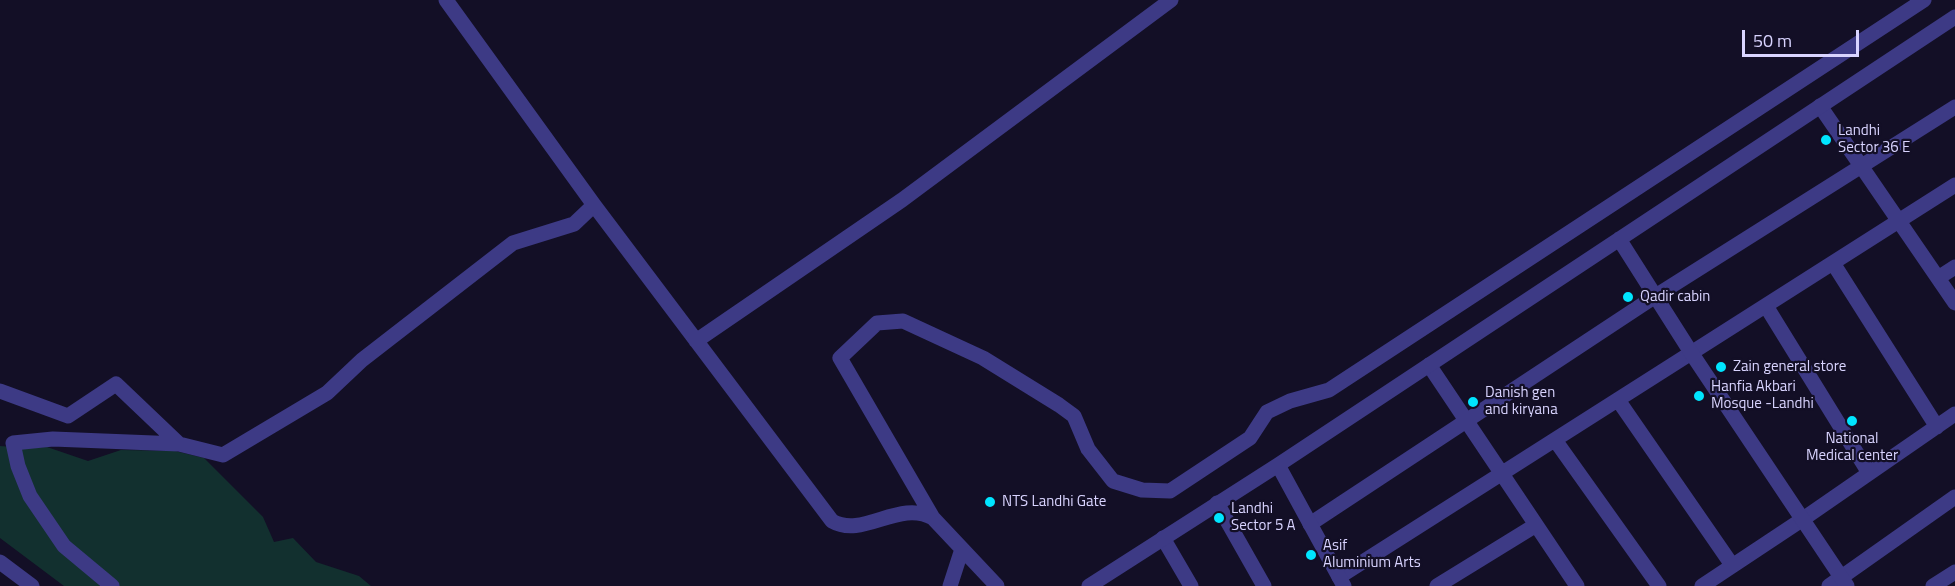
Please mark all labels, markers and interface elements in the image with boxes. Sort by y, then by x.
scale bar [1745,18,1862,56]
text: 50 m [1753,27,1792,54]
place label: Landhi Sector 36 E [1838,122,1910,157]
marker: Landhi Sector 36 E [1819,133,1833,147]
place label: Qadir cabin [1640,288,1710,306]
marker: Qadir cabin [1621,290,1635,304]
place label: Zain general store [1733,358,1846,376]
marker: Zain general store [1714,360,1728,374]
place label: Hanfia Akbari Mosque -Landhi [1711,378,1814,413]
place label: Danish gen and kiryana [1485,384,1558,419]
marker: Hanfia Akbari Mosque -Landhi [1692,389,1706,403]
marker: Danish gen and kiryana [1466,395,1480,409]
marker: National Medical center [1845,414,1859,428]
place label: National Medical center [1806,430,1898,465]
place label: NTS Landhi Gate [1002,493,1106,511]
marker: NTS Landhi Gate [983,495,997,509]
place label: Landhi Sector 5 A [1231,500,1296,535]
marker: Landhi Sector 5 A [1212,511,1226,525]
place label: Asif Aluminium Arts [1323,537,1421,572]
marker: Asif Aluminium Arts [1304,548,1318,562]

